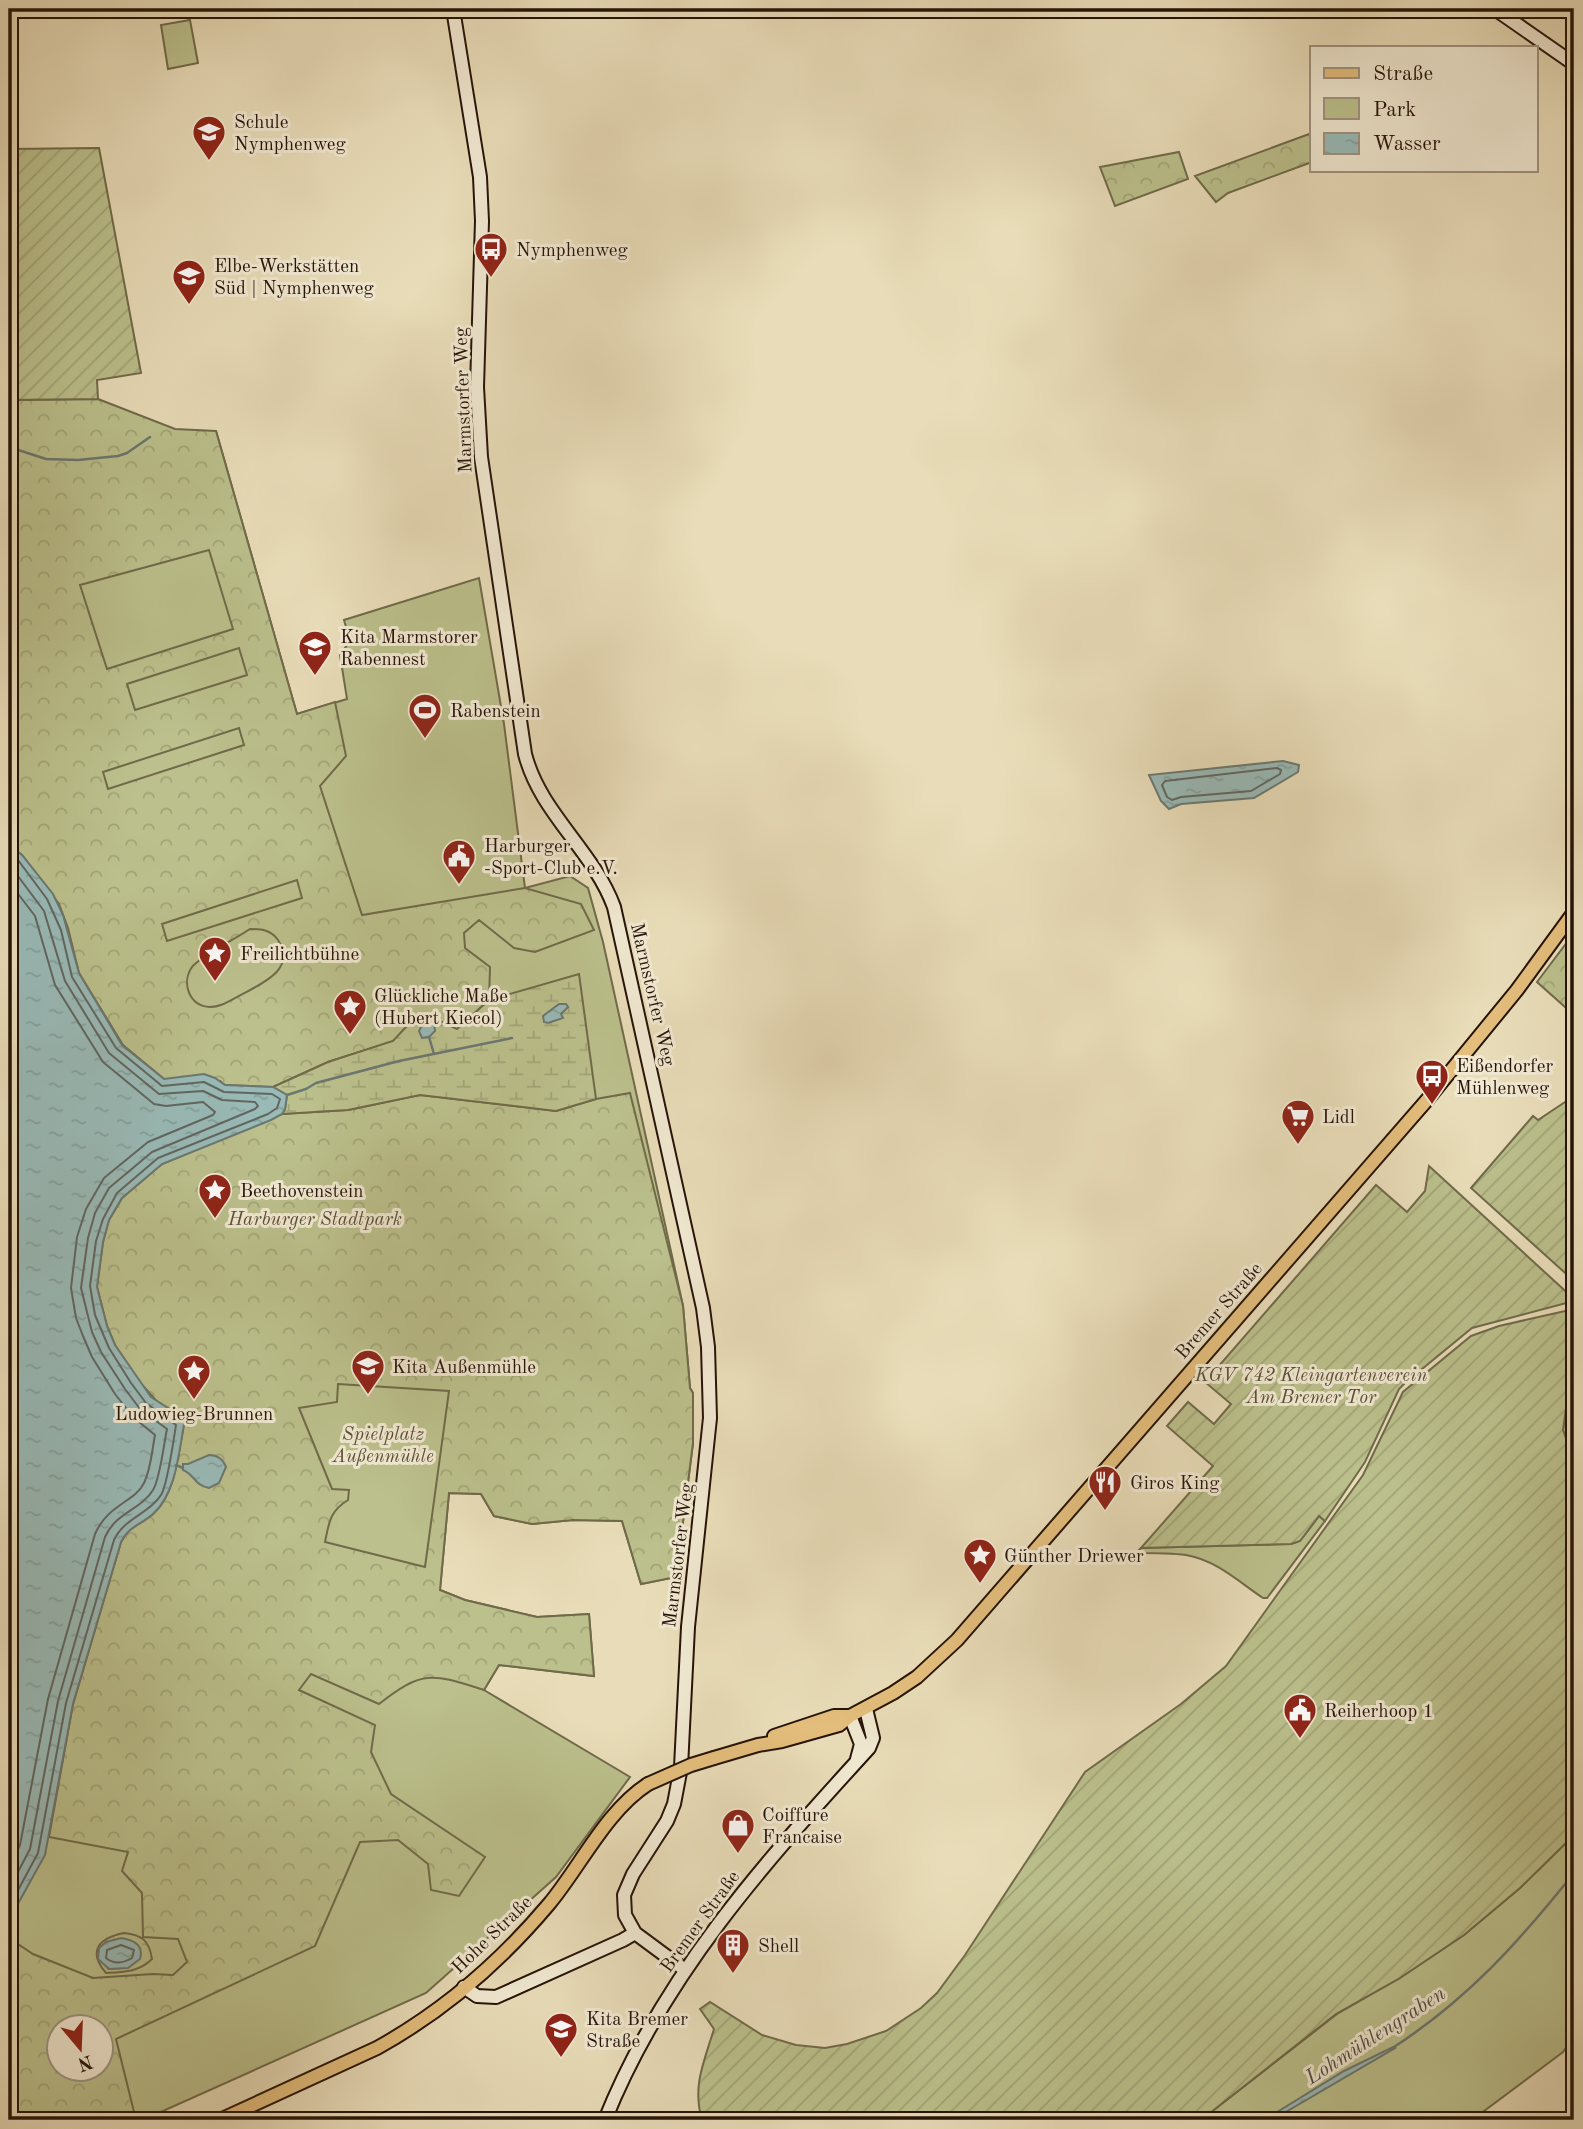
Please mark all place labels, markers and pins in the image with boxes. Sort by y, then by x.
school or university icon: Schule Nymphenweg [190,113,228,162]
place label: Schule Nymphenweg [234,114,347,155]
bus stop icon: Nymphenweg [472,230,510,279]
place label: Nymphenweg [516,242,629,261]
school or university icon: Elbe-Werkstätten Süd | Nymphenweg [170,257,208,306]
place label: Elbe-Werkstätten Süd | Nymphenweg [214,258,374,299]
school or university icon: Kita Marmstorer Rabennest [296,628,334,677]
place label: Kita Marmstorer Rabennest [340,629,478,670]
sports icon: Rabenstein [406,691,444,740]
place label: Rabenstein [450,703,541,722]
public building icon: Harburger -Sport-Club e.V. [440,837,478,886]
place label: Harburger -Sport-Club e.V. [484,838,618,879]
place icon: Freilichtbühne [196,934,234,983]
place label: Freilichtbühne [240,946,359,965]
place icon: Glückliche Maße (Hubert Kiecol) [331,987,369,1036]
place label: Glückliche Maße (Hubert Kiecol) [374,988,508,1029]
bus stop icon: Eißendorfer Mühlenweg [1413,1057,1451,1106]
place label: Eißendorfer Mühlenweg [1456,1058,1553,1099]
supermarket icon: Lidl [1279,1097,1317,1146]
place label: Lidl [1322,1109,1355,1128]
place icon: Beethovenstein [196,1171,234,1220]
place label: Beethovenstein [240,1183,363,1202]
school or university icon: Kita Außenmühle [349,1347,387,1396]
place icon: Ludowieg-Brunnen [175,1352,213,1401]
place label: Kita Außenmühle [392,1359,536,1378]
place label: Ludowieg-Brunnen [115,1406,273,1425]
restaurant icon: Giros King [1086,1463,1124,1512]
place label: Giros King [1130,1475,1220,1494]
place icon: Günther Driewer [961,1536,999,1585]
place label: Günther Driewer [1004,1548,1144,1567]
public building icon: Reiherhoop 1 [1281,1691,1319,1740]
place label: Reiherhoop 1 [1324,1703,1434,1722]
shop icon: Coiffure Francaise [719,1806,757,1855]
place label: Coiffure Francaise [762,1807,842,1848]
building icon: Shell [714,1926,752,1975]
place label: Shell [758,1938,799,1957]
school or university icon: Kita Bremer Straße [542,2010,580,2059]
place label: Kita Bremer Straße [586,2011,688,2052]

